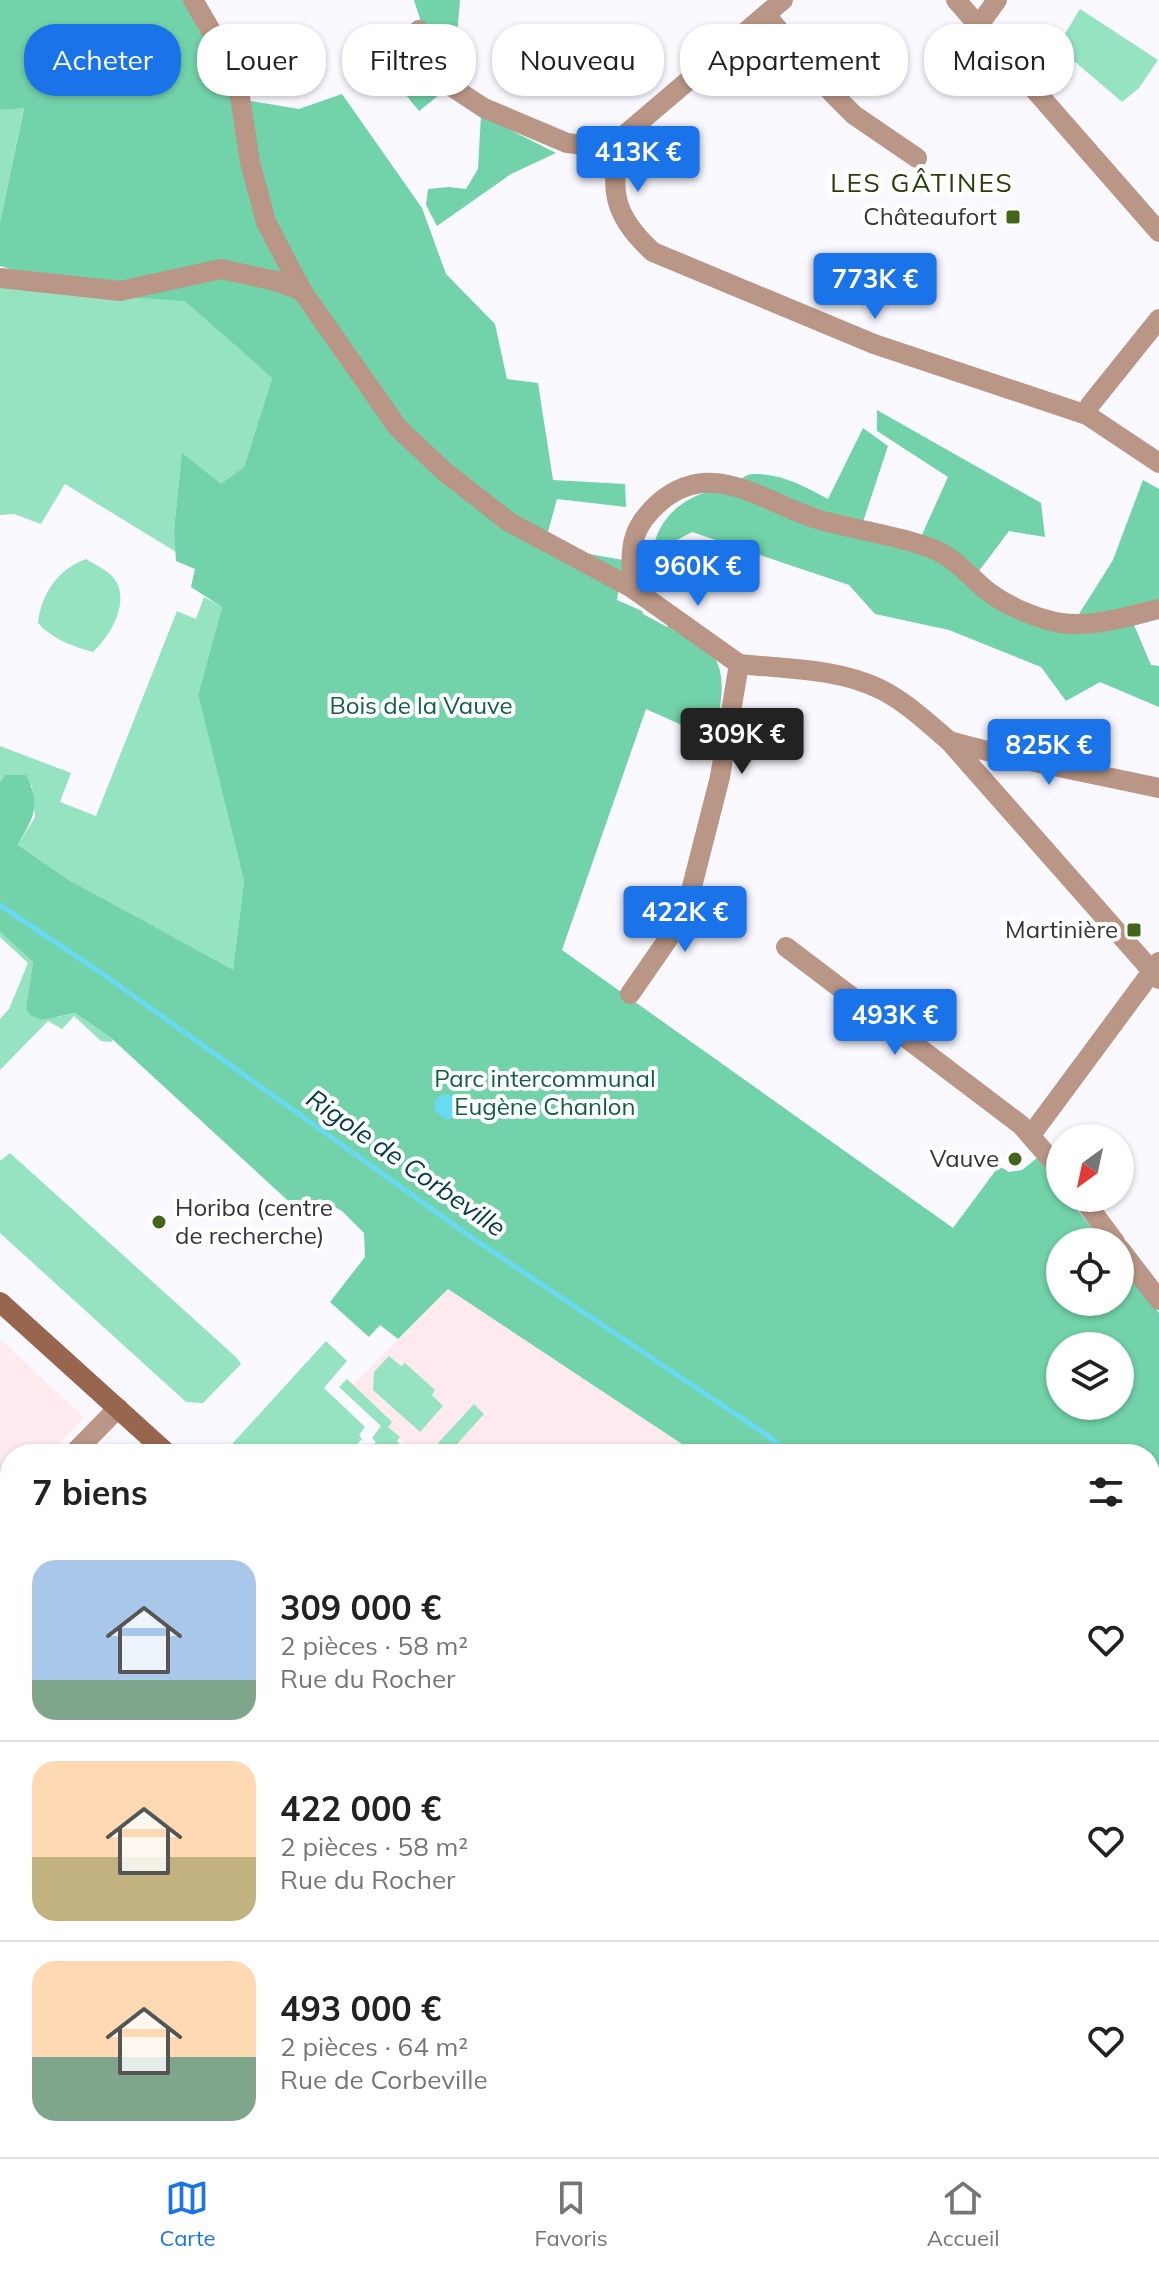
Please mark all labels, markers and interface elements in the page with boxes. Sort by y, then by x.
chip: Acheter [24,24,181,96]
chip: Louer [197,24,326,96]
chip: Filtres [342,24,476,96]
chip: Nouveau [492,24,664,96]
chip: Appartement [680,24,908,96]
chip: Maison [924,24,1074,96]
pin: 413K € [573,126,703,194]
text: 413K € [595,135,681,168]
district label: LES GÂTINES [830,166,1014,199]
place label: Châteaufort [863,201,997,231]
marker: Châteaufort [1004,208,1022,226]
pin: 773K € [810,253,940,321]
text: 773K € [832,262,918,295]
pin: 960K € [633,540,763,608]
text: 960K € [655,549,741,582]
park label: Bois de la Vauve [329,690,513,720]
pin: 309K € [677,708,807,776]
text: 309K € [699,717,785,750]
pin: 825K € [984,719,1114,787]
text: 825K € [1006,728,1092,761]
pin: 422K € [620,886,750,954]
text: 422K € [642,895,728,928]
place label: Martinière [1005,914,1118,944]
marker: Martinière [1125,921,1143,939]
pin: 493K € [830,989,960,1057]
text: 493K € [852,998,938,1031]
park label: Parc intercommunal Eugène Chanlon [434,1063,656,1121]
water label: Rigole de Corbeville [300,1082,512,1244]
north arrow [1046,1124,1134,1212]
map controls [1046,1124,1134,1420]
place label: Vauve [930,1143,999,1173]
marker: Vauve [1006,1150,1024,1168]
place label: Horiba (centre de recherche) [175,1192,333,1250]
marker: Horiba (centre de recherche) [150,1213,168,1231]
button: locate [1046,1228,1134,1316]
button: layers [1046,1332,1134,1420]
icon: filters [1084,1470,1128,1514]
text: 7 biens [32,1471,148,1514]
text: 309 000 € [280,1586,441,1629]
icon: home [96,1592,192,1688]
icon: heart [1084,1618,1128,1662]
text: 2 pièces · 58 m² [280,1629,468,1662]
text: Rue du Rocher [280,1662,456,1695]
text: 422 000 € [280,1787,441,1830]
icon: home [96,1793,192,1889]
icon: heart [1084,1819,1128,1863]
text: 2 pièces · 58 m² [280,1830,468,1863]
text: Rue du Rocher [280,1863,456,1896]
text: 493 000 € [280,1987,441,2030]
icon: home [96,1993,192,2089]
icon: heart [1084,2019,1128,2063]
text: 2 pièces · 64 m² [280,2030,468,2063]
text: Rue de Corbeville [280,2063,488,2096]
tab: Carte [159,2176,216,2252]
tab: Favoris [534,2176,608,2252]
tab: Accueil [927,2176,999,2252]

